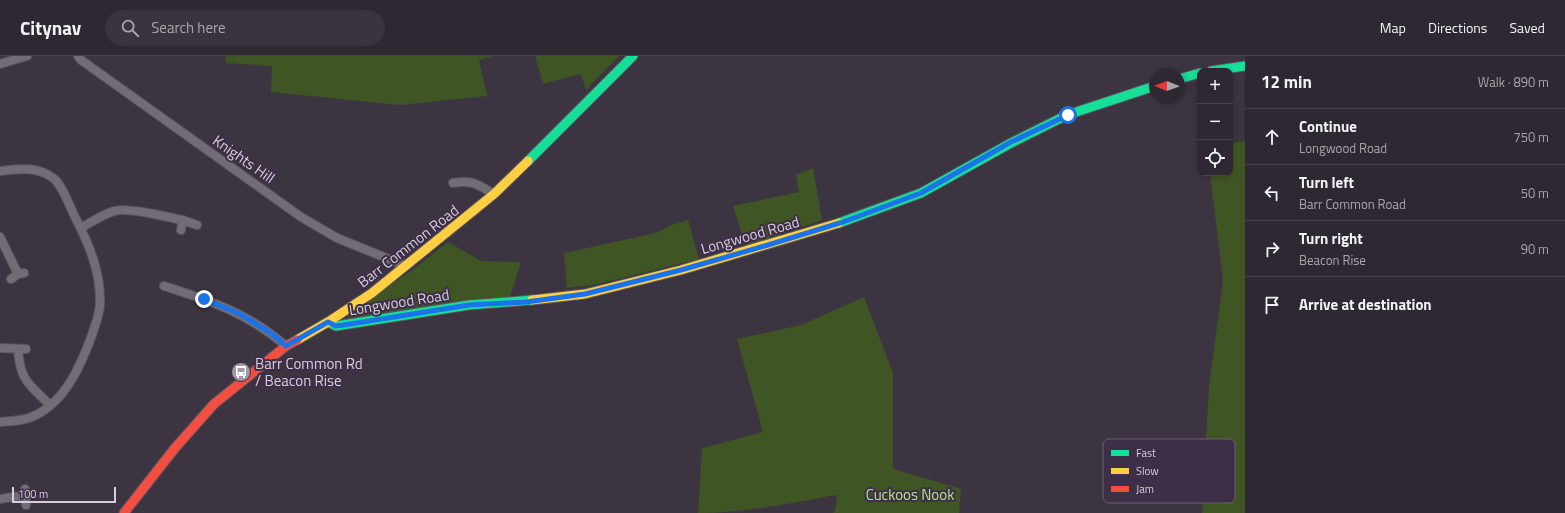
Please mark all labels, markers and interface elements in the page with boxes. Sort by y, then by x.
search box [105,10,385,46]
text: Citynav [20,13,81,42]
text: Search here [151,16,226,39]
icon: search [119,17,141,39]
text: Map [1380,17,1406,38]
text: Directions [1428,17,1487,38]
text: Saved [1509,17,1545,38]
north arrow [1149,68,1185,104]
map controls [1197,68,1233,176]
button: + [1197,68,1233,104]
text: 12 min [1261,69,1312,95]
text: Walk · 890 m [1478,72,1549,92]
button: − [1197,104,1233,140]
route start [1059,106,1077,124]
text: Continue [1299,115,1357,138]
icon: ahead [1261,126,1283,148]
text: 750 m [1513,127,1549,147]
street label: Knights Hill [208,129,280,189]
text: Longwood Road [1299,138,1387,158]
button: locate [1197,140,1233,176]
text: Turn left [1299,171,1354,194]
icon: left [1261,182,1283,204]
text: 50 m [1521,183,1549,203]
text: Barr Common Road [1299,194,1406,214]
street label: Barr Common Road [352,199,464,293]
street label: Longwood Road [698,210,802,260]
text: Turn right [1299,227,1363,250]
icon: right [1261,238,1283,260]
text: 90 m [1521,239,1549,259]
text: Beacon Rise [1299,250,1366,270]
street label: Longwood Road [347,283,451,321]
route end [195,290,213,308]
text: Arrive at destination [1299,293,1432,316]
icon: arrive [1261,294,1283,316]
place label: Barr Common Rd / Beacon Rise [255,352,363,392]
bus stop icon: Barr Common Rd / Beacon Rise [230,361,252,383]
legend [1103,439,1235,503]
text: Fast [1136,445,1156,461]
text: Slow [1136,463,1159,479]
text: Jam [1136,481,1154,497]
park label: Cuckoos Nook [866,483,954,506]
scale bar [12,485,116,504]
text: 100 m [18,486,48,502]

